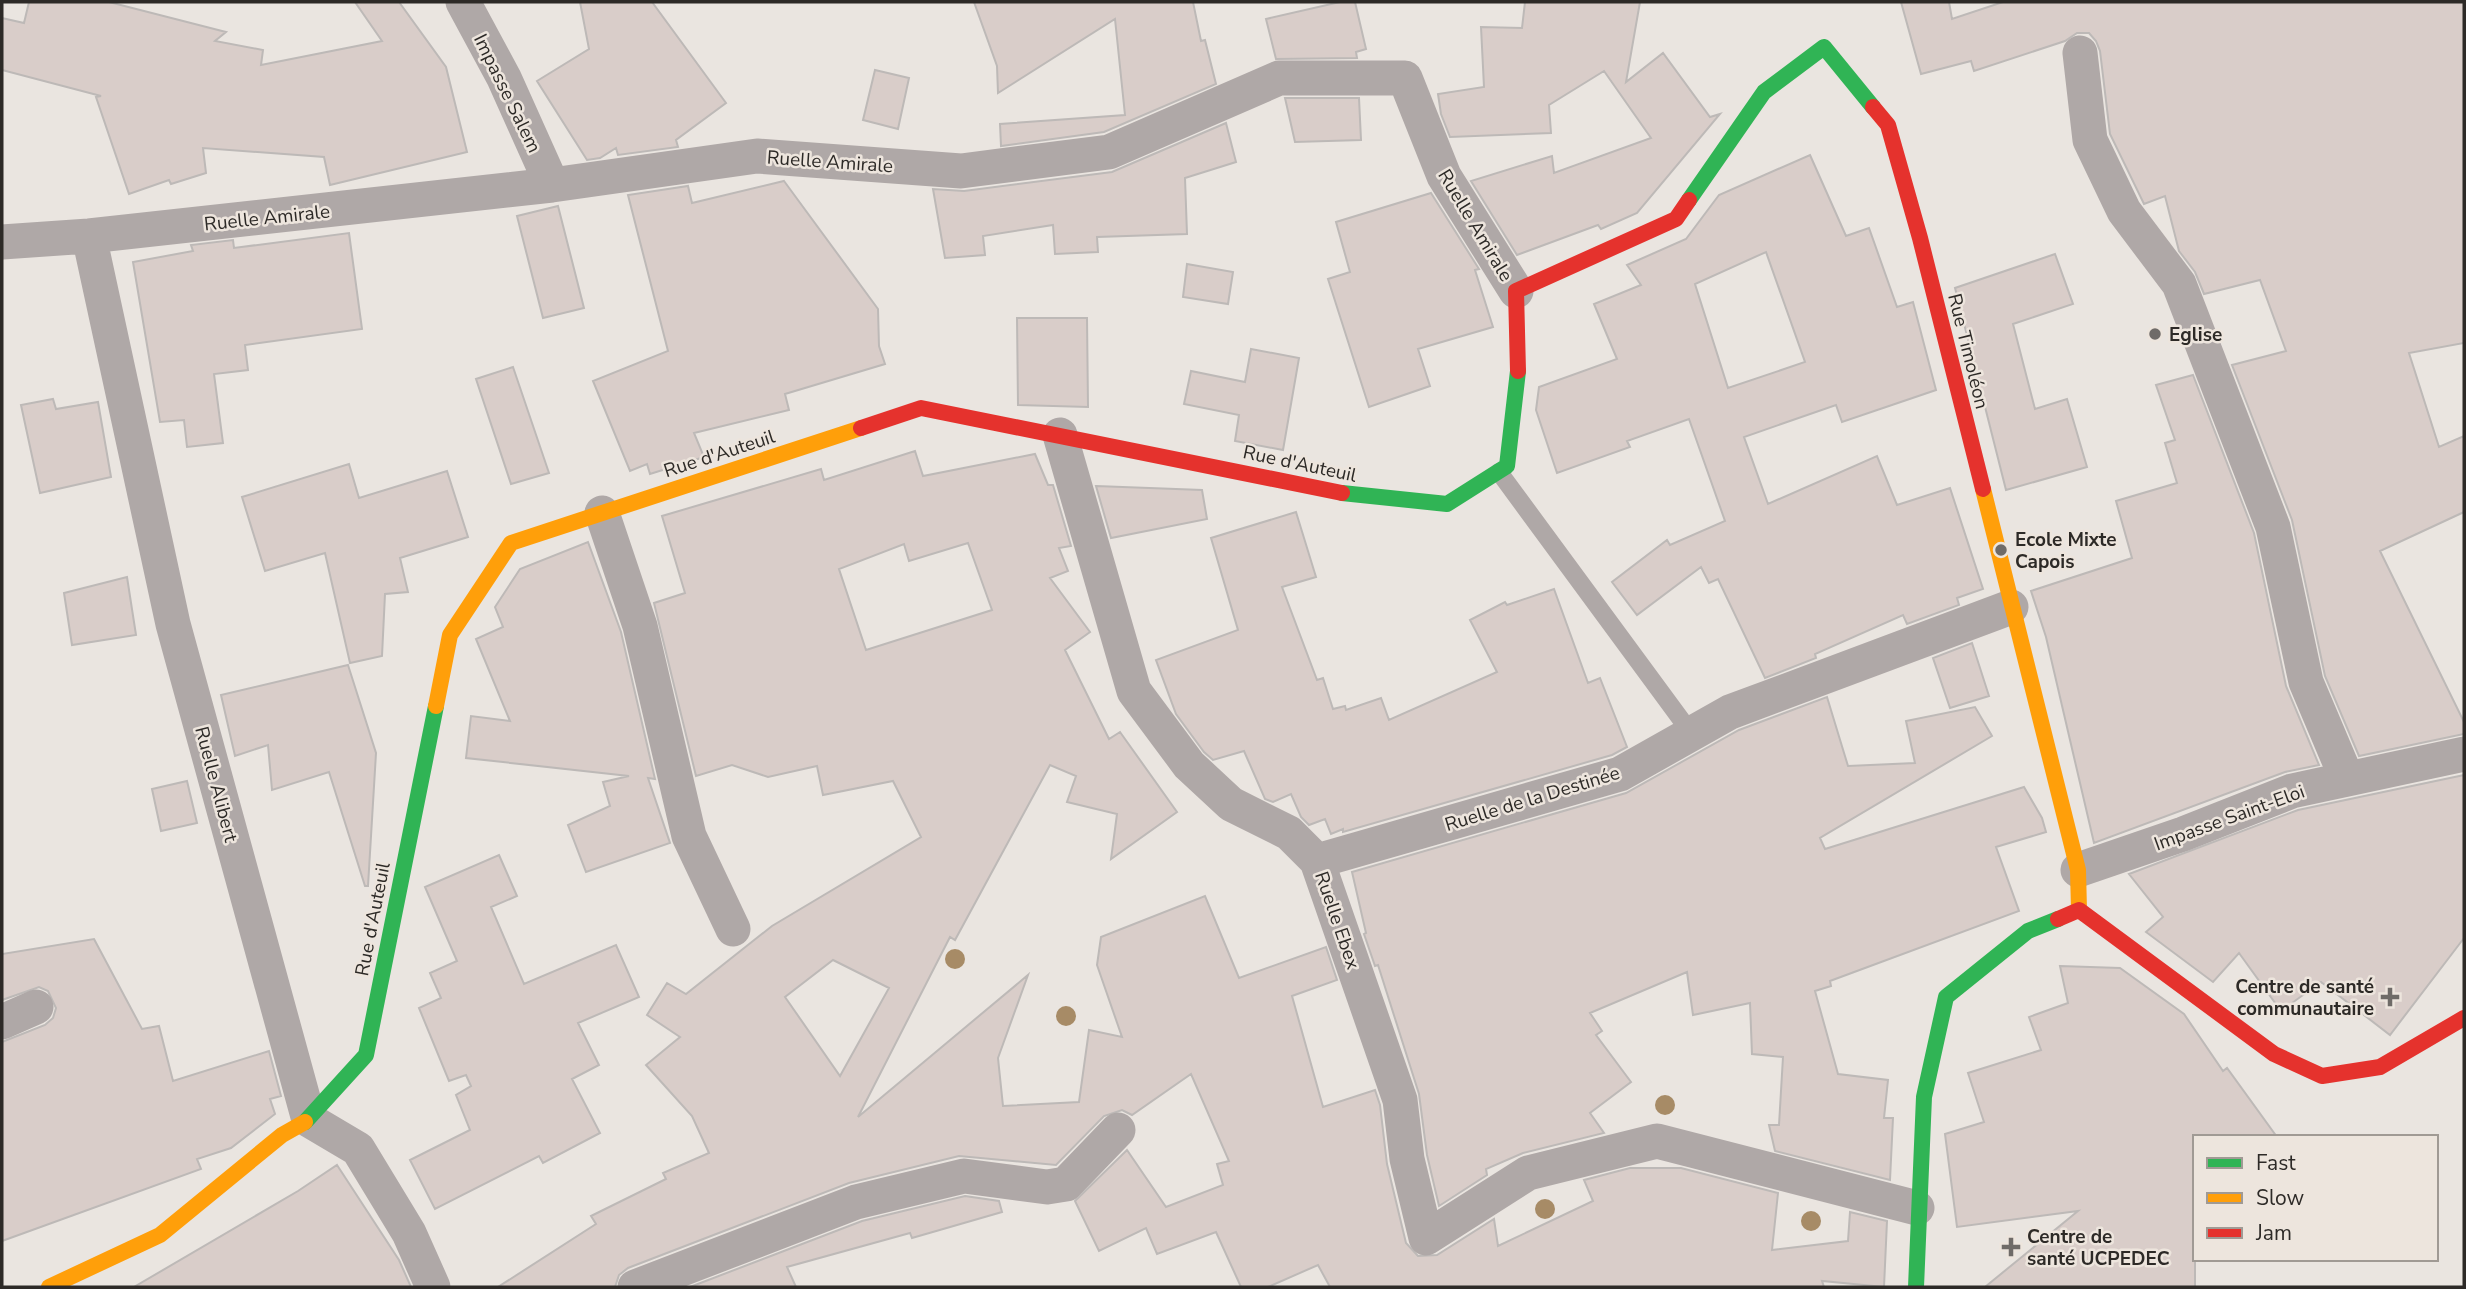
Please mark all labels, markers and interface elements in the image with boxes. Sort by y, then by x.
street label: Impasse Salem [467,30,547,157]
street label: Ruelle Amirale [766,145,894,179]
street label: Ruelle Amirale [1431,165,1519,286]
street label: Ruelle Amirale [203,198,331,238]
street label: Rue Timoléon [1941,291,1995,412]
place label: Eglise [2169,322,2222,348]
marker: Eglise [2147,326,2163,342]
street label: Rue d'Auteuil [660,424,779,484]
street label: Rue d'Auteuil [1241,439,1359,489]
place label: Ecole Mixte Capois [2015,527,2117,575]
marker: Ecole Mixte Capois [1993,542,2009,558]
street label: Ruelle Alibert [188,724,244,845]
street label: Ruelle de la Destinée [1442,760,1623,838]
street label: Impasse Saint-Eloi [2150,779,2308,857]
street label: Rue d'Auteuil [349,860,397,978]
street label: Ruelle Ebex [1308,868,1366,973]
place label: Centre de santé communautaire [2235,974,2374,1022]
marker: Centre de santé communautaire [2380,987,2400,1007]
legend [2193,1135,2438,1261]
text: Fast [2256,1149,2296,1177]
text: Slow [2256,1184,2305,1212]
text: Jam [2255,1219,2292,1247]
place label: Centre de santé UCPEDEC [2027,1224,2170,1272]
marker: Centre de santé UCPEDEC [2001,1237,2021,1257]

